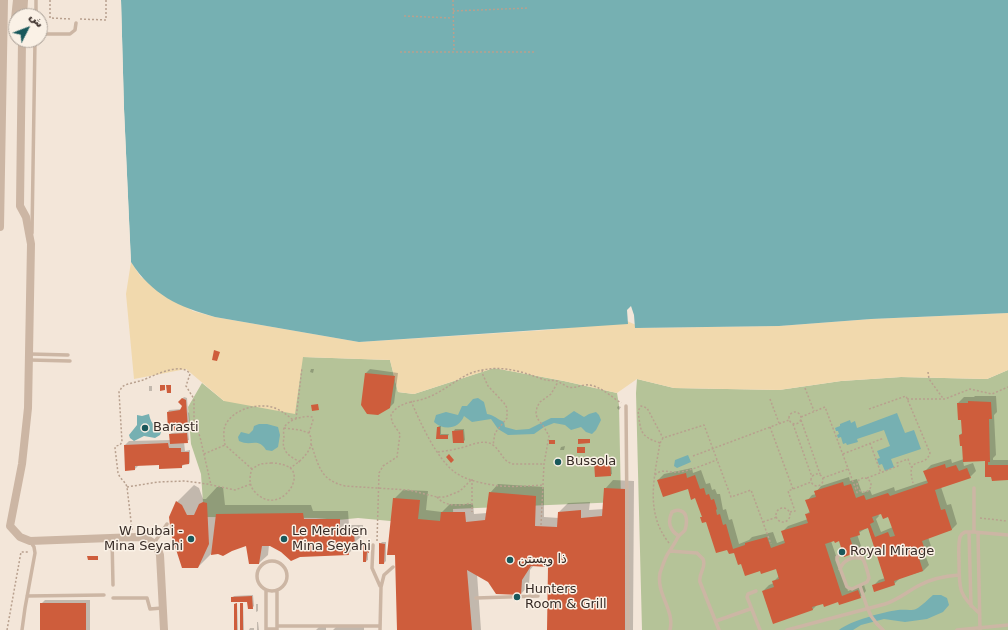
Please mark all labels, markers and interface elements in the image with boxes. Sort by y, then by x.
north arrow [8,8,48,48]
text: ش [27,10,46,30]
place label: Barasti [153,420,199,436]
marker: Barasti [140,423,150,433]
place label: Bussola [566,454,616,470]
marker: Bussola [553,457,563,467]
place label: W Dubai - Mina Seyahi [104,524,183,555]
place label: Le Meridien Mina Seyahi [292,524,371,555]
marker: W Dubai - Mina Seyahi [186,534,196,544]
marker: Le Meridien Mina Seyahi [279,534,289,544]
place label: Royal Mirage [850,544,934,560]
marker: Royal Mirage [837,547,847,557]
place label: ذا ويستن [518,552,567,568]
marker: ذا ويستن [505,555,515,565]
place label: Hunters Room & Grill [525,582,607,613]
marker: Hunters Room & Grill [512,592,522,602]

